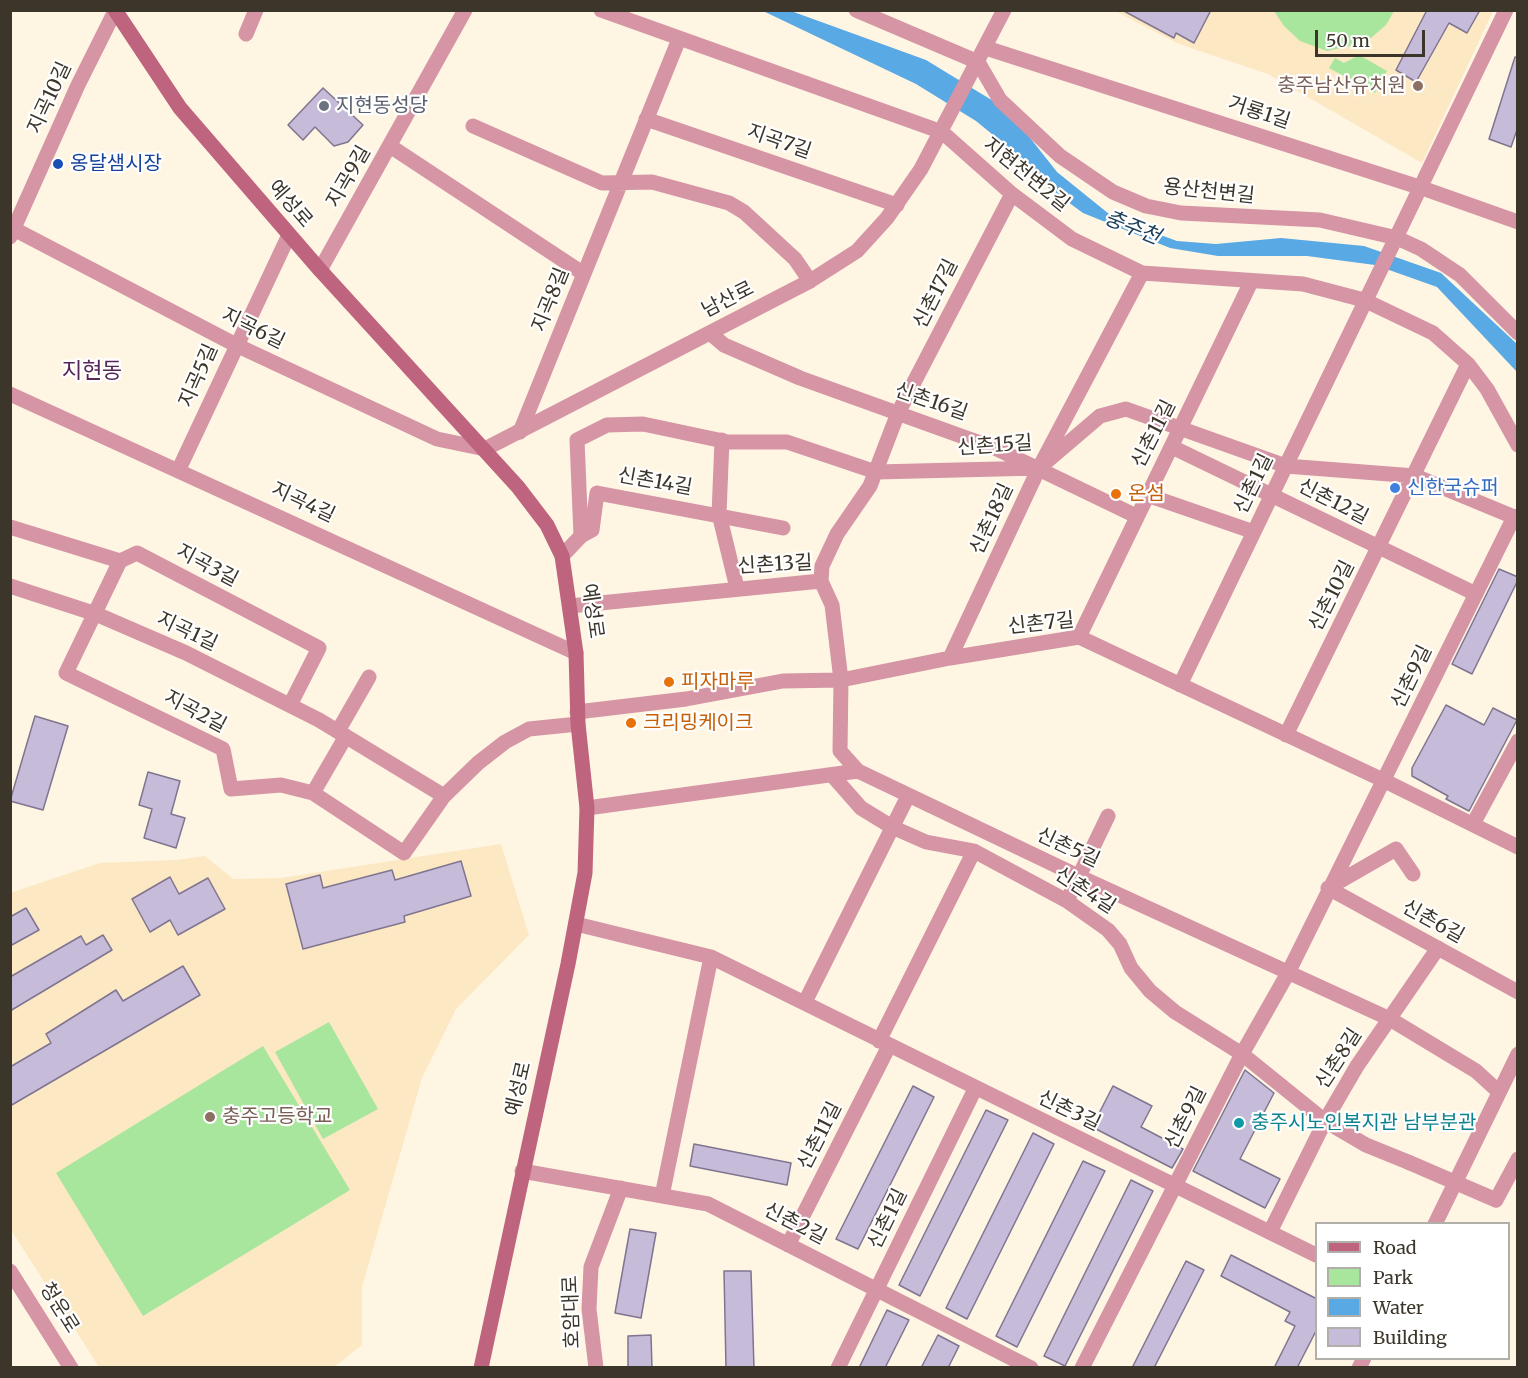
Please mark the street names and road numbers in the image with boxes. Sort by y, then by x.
street label: 지곡10길 [23,58,77,138]
street label: 거룡1길 [1225,92,1293,134]
street label: 지곡7길 [744,120,814,164]
street label: 지현천변2길 [978,133,1074,217]
street label: 지곡9길 [322,142,376,212]
street label: 예성로 [263,175,317,233]
street label: 용산천변길 [1162,175,1256,209]
street label: 신촌17길 [908,255,964,333]
street label: 지곡8길 [527,264,575,336]
street label: 남산로 [698,277,758,323]
street label: 지곡6길 [217,303,289,355]
street label: 지곡5길 [174,341,224,411]
street label: 신촌16길 [891,378,971,426]
street label: 신촌11길 [1127,396,1181,472]
street label: 신촌15길 [957,431,1033,461]
street label: 신촌1길 [1229,450,1279,518]
street label: 신촌14길 [616,464,694,500]
street label: 신촌12길 [1294,474,1372,530]
street label: 지곡4길 [267,478,339,528]
street label: 신촌18길 [965,480,1019,558]
street label: 지곡3길 [172,540,242,592]
street label: 신촌13길 [737,551,813,579]
street label: 신촌10길 [1304,557,1360,635]
street label: 예성로 [576,582,608,640]
street label: 지곡1길 [153,608,221,656]
street label: 신촌7길 [1007,609,1075,639]
street label: 신촌9길 [1386,641,1438,713]
street label: 지곡2길 [160,686,230,738]
street label: 신촌5길 [1033,823,1103,873]
street label: 신촌4길 [1050,863,1120,919]
street label: 신촌6길 [1398,895,1468,949]
street label: 신촌8길 [1311,1024,1367,1094]
street label: 예성로 [501,1059,537,1119]
street label: 신촌9길 [1160,1083,1212,1153]
street label: 신촌3길 [1034,1086,1104,1136]
street label: 신촌11길 [793,1098,847,1174]
street label: 신촌1길 [863,1185,913,1253]
street label: 신촌2길 [760,1198,830,1250]
street label: 호암대로 [559,1275,585,1349]
street label: 청운로 [34,1278,84,1338]

